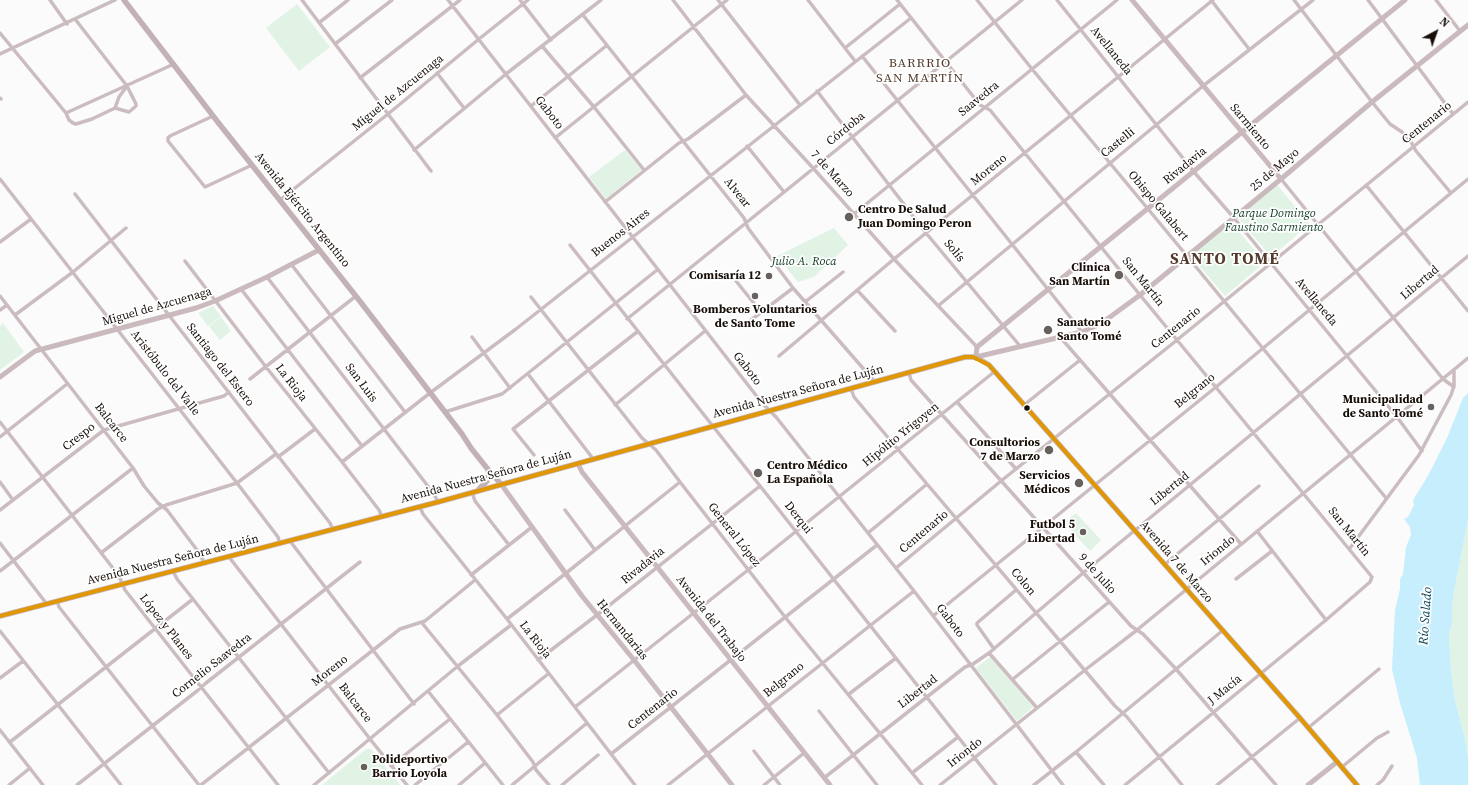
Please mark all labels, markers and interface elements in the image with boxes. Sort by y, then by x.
north arrow [1416,12,1456,52]
text: N [1436,14,1452,31]
street label: Avellaneda [1087,24,1135,78]
street label: Miguel de Azcuenaga [349,52,447,134]
district label: BARRRIO SAN MARTÍN [876,56,964,87]
street label: Saavedra [956,78,1002,120]
street label: Gaboto [532,94,566,132]
street label: Centenario [1399,99,1455,147]
street label: Sarmiento [1227,101,1273,153]
street label: Córdoba [824,109,868,149]
street label: Castelli [1098,125,1138,161]
street label: Rivadavia [1160,144,1210,188]
street label: 25 de Mayo [1248,145,1302,195]
street label: 7 de Marzo [807,148,857,200]
street label: Avenida Ejército Argentino [251,150,353,270]
street label: Moreno [968,151,1010,189]
street label: Obispo Galabert [1125,168,1191,244]
street label: Alvear [721,175,753,211]
place label: Centro De Salud Juan Domingo Peron [858,203,972,231]
street label: Buenos Aires [589,206,653,260]
park label: Parque Domingo Faustino Sarmiento [1225,207,1323,235]
marker: Centro De Salud Juan Domingo Peron [843,211,855,223]
street label: Solís [940,237,968,265]
district label: SANTO TOMÉ [1170,250,1280,270]
park label: Julio A. Roca [771,255,837,269]
street label: San Martín [1119,255,1167,309]
place label: Clinica San Martín [1049,261,1110,289]
street label: Libertad [1398,263,1442,303]
place label: Comisaría 12 [689,269,761,283]
marker: Clinica San Martín [1113,269,1125,281]
marker: Comisaría 12 [764,271,774,281]
street label: Avellaneda [1292,275,1340,329]
street label: Miguel de Azcuenaga [101,284,213,330]
marker: Bomberos Voluntarios de Santo Tome [750,291,760,301]
place label: Bomberos Voluntarios de Santo Tome [693,303,817,331]
street label: Centenario [1148,304,1204,352]
place label: Sanatorio Santo Tomé [1057,316,1121,344]
street label: Santiago del Estero [183,321,257,409]
marker: Sanatorio Santo Tomé [1042,324,1054,336]
street label: Aristóbulo del Valle [127,327,203,419]
street label: Gaboto [730,350,764,388]
street label: La Rioja [272,361,310,405]
street label: San Luis [342,361,380,405]
street label: Avenida Nuestra Señora de Luján [711,362,885,422]
street label: Belgrano [1172,370,1218,412]
place label: Municipalidad de Santo Tomé [1342,393,1423,421]
street label: Balcarce [91,400,131,446]
street label: Hipólito Yrigoyen [860,400,942,470]
marker: Municipalidad de Santo Tomé [1426,402,1436,412]
unlabelled marker [1022,403,1032,413]
street label: Crespo [60,420,98,454]
place label: Consultorios 7 de Marzo [969,436,1040,464]
marker: Consultorios 7 de Marzo [1043,444,1055,456]
street label: Avenida Nuestra Señora de Luján [399,447,573,507]
place label: Centro Médico La Española [767,459,848,487]
marker: Centro Médico La Española [752,467,764,479]
place label: Servicios Médicos [1019,469,1070,497]
street label: Libertad [1148,469,1192,509]
marker: Servicios Médicos [1073,477,1085,489]
street label: Derqui [781,499,815,537]
street label: General López [705,500,763,570]
street label: San Martín [1325,505,1373,559]
street label: Centenario [897,507,951,557]
place label: Futbol 5 Libertad [1027,518,1075,546]
street label: Avenida 7 de Marzo [1136,518,1216,606]
marker: Futbol 5 Libertad [1078,527,1088,537]
street label: Avenida Nuestra Señora de Luján [86,532,260,588]
street label: Iriondo [1198,533,1238,569]
street label: Rivadavia [618,544,668,588]
street label: 9 de Julio [1075,551,1119,597]
street label: Colon [1007,565,1039,599]
street label: Avenida del Trabajo [673,573,749,665]
water label: Río Salado [1416,586,1436,646]
street label: López y Planes [136,591,196,663]
street label: Hernandarias [593,597,651,663]
street label: Gaboto [933,601,967,641]
street label: La Rioja [516,618,554,662]
street label: Cornelio Saavedra [169,630,255,702]
street label: Moreno [309,652,351,690]
street label: Belgrano [761,659,807,701]
street label: Libertad [895,672,941,712]
street label: J Macía [1205,672,1245,708]
street label: Balcarce [335,680,375,726]
street label: Centenario [625,685,681,733]
street label: Iriondo [945,735,985,771]
place label: Polideportivo Barrio Loyola [372,753,447,781]
marker: Polideportivo Barrio Loyola [359,762,369,772]

